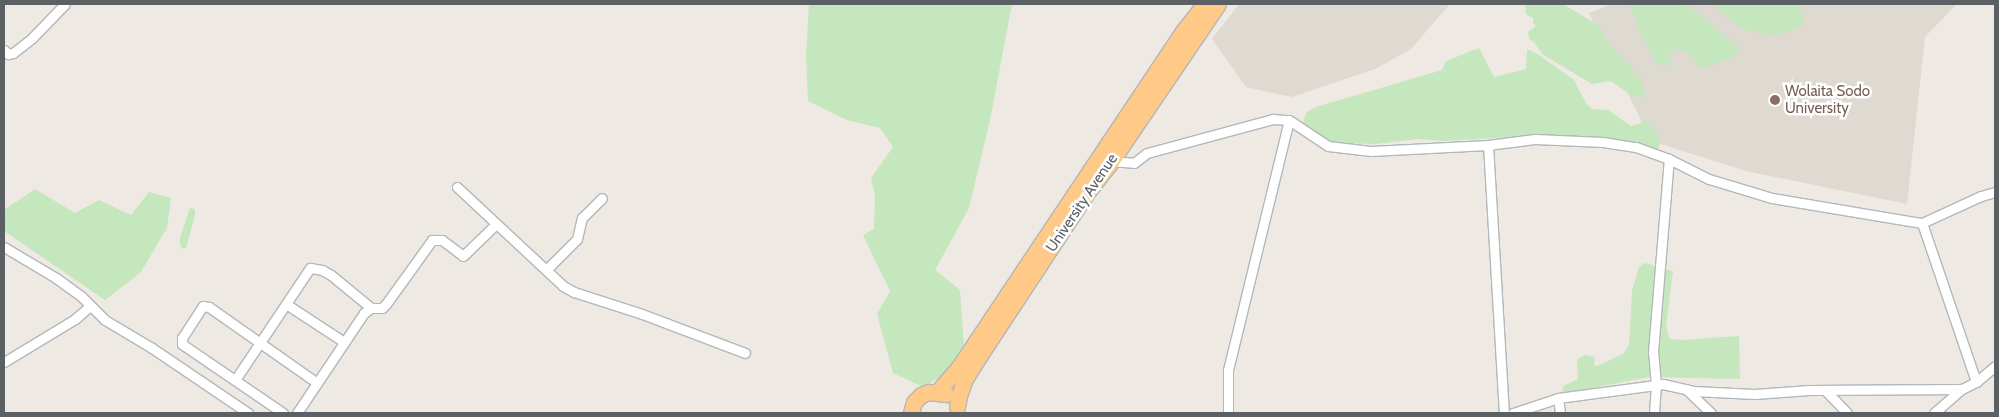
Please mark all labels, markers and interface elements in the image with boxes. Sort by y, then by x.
place label: Wolaita Sodo University [1785,82,1870,117]
marker: Wolaita Sodo University [1769,94,1781,106]
street label: University Avenue [1042,150,1122,256]

